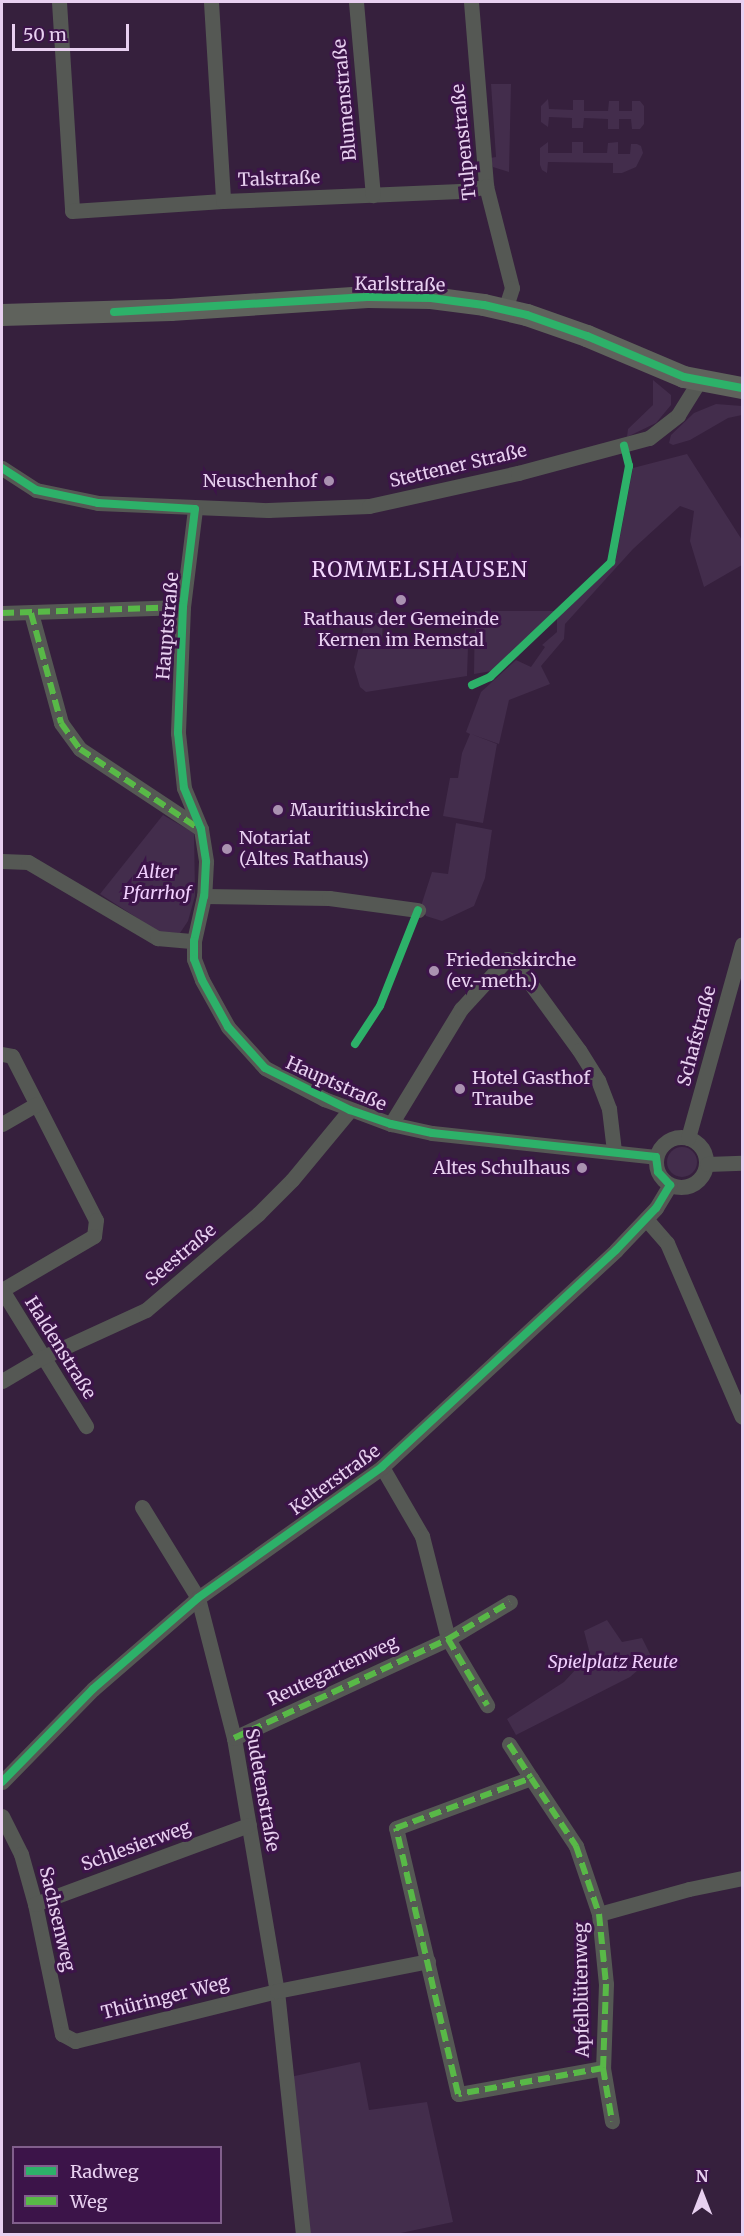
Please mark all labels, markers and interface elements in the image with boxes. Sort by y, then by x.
scale bar [15,12,132,50]
text: 50 m [23,23,67,46]
street label: Blumenstraße [329,38,361,162]
street label: Tulpenstraße [447,83,481,201]
street label: Talstraße [237,167,321,191]
street label: Karlstraße [354,273,446,297]
street label: Stettener Straße [387,440,529,492]
place label: Neuschenhof [203,470,317,492]
marker: Neuschenhof [322,474,336,488]
district label: ROMMELSHAUSEN [311,557,529,583]
street label: Hauptstraße [153,571,183,681]
marker: Rathaus der Gemeinde Kernen im Remstal [394,593,408,607]
place label: Rathaus der Gemeinde Kernen im Remstal [303,609,499,652]
place label: Mauritiuskirche [290,799,430,821]
marker: Mauritiuskirche [271,803,285,817]
place label: Notariat (Altes Rathaus) [239,828,369,870]
marker: Notariat (Altes Rathaus) [220,842,234,856]
park label: Alter Pfarrhof [123,862,191,904]
place label: Friedenskirche (ev.-meth.) [446,950,576,992]
marker: Friedenskirche (ev.-meth.) [427,964,441,978]
street label: Schafstraße [673,983,721,1089]
street label: Hauptstraße [282,1052,390,1116]
place label: Hotel Gasthof Traube [472,1068,590,1110]
marker: Hotel Gasthof Traube [453,1082,467,1096]
place label: Altes Schulhaus [433,1157,570,1179]
marker: Altes Schulhaus [575,1161,589,1175]
street label: Seestraße [141,1219,221,1291]
street label: Haldenstraße [20,1293,100,1403]
street label: Kelterstraße [286,1440,384,1520]
street label: Reutegartenweg [265,1631,401,1711]
park label: Spielplatz Reute [548,1651,678,1673]
street label: Sudetenstraße [241,1727,283,1853]
street label: Schlesierweg [78,1816,194,1876]
street label: Sachsenweg [34,1865,80,1973]
street label: Apfelblütenweg [570,1922,594,2058]
street label: Thüringer Weg [99,1972,231,2024]
legend [12,2146,222,2224]
text: Radweg [70,2160,139,2183]
north arrow [672,2164,732,2224]
text: N [696,2166,708,2186]
text: Weg [70,2190,107,2213]

